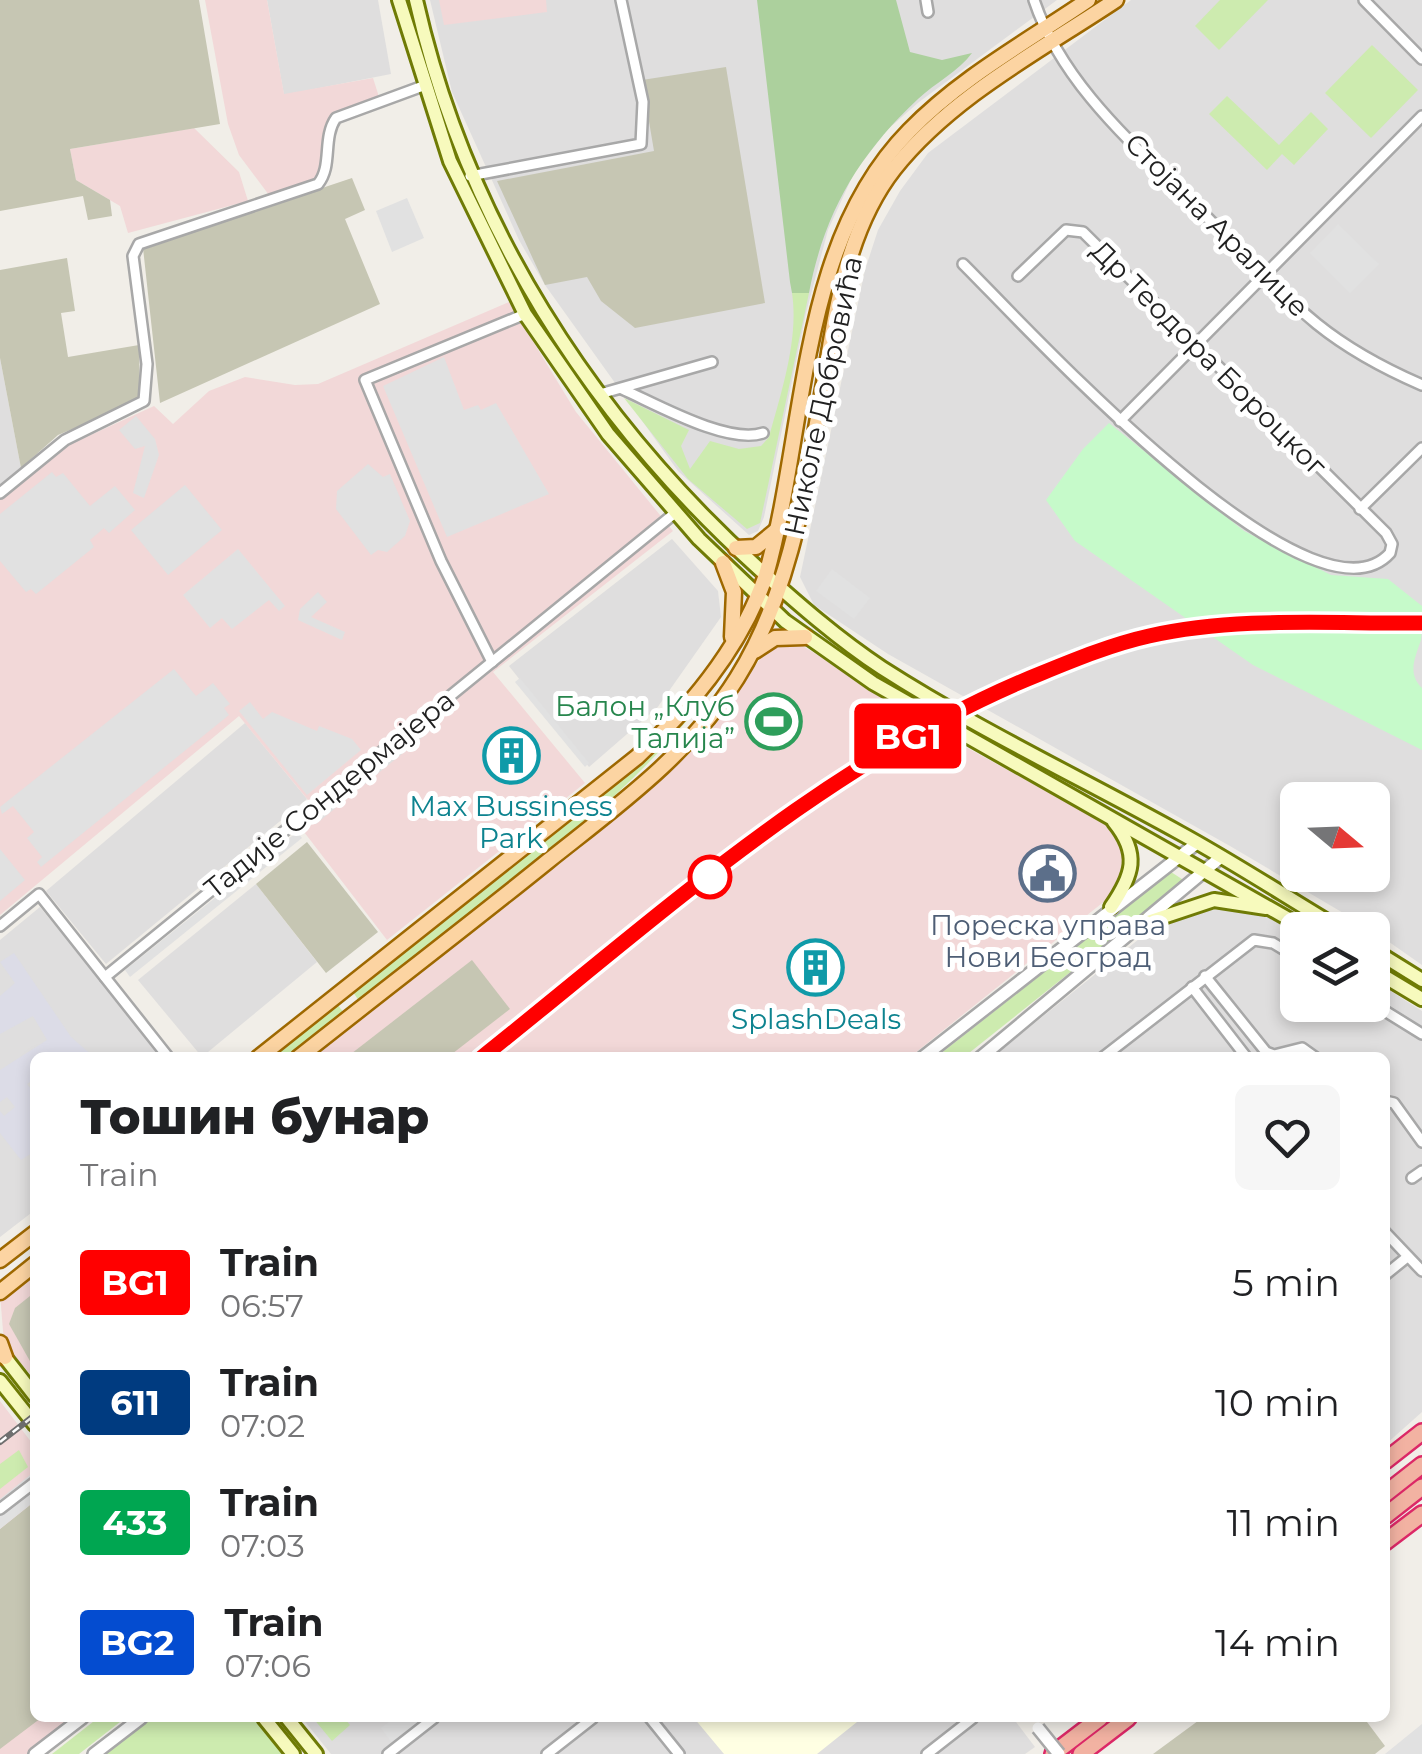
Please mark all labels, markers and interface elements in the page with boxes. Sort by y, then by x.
street label: Стојана Аралице [1118,126,1316,324]
street label: Др Теодора Бороцког [1084,233,1334,483]
street label: Николе Добровића [777,253,869,539]
street label: Тадије Сондермајера [197,683,461,905]
place label: Балон „Клуб Талија” [555,689,735,755]
sports icon: Балон „Клуб Талија” [744,692,804,752]
line badge: BG1 [850,704,966,768]
text: BG1 [874,715,942,758]
building icon: Max Bussiness Park [481,725,541,785]
north arrow [1280,782,1390,892]
map controls [1280,782,1390,1022]
place label: Max Bussiness Park [409,789,613,855]
public building icon: Пореска управа Нови Београд [1018,844,1078,904]
unlabelled marker [689,856,731,898]
place label: Пореска управа Нови Београд [930,908,1166,974]
button: layers [1280,912,1390,1022]
building icon: SplashDeals [786,938,846,998]
place label: SplashDeals [731,1002,901,1036]
button: heart [1235,1085,1340,1190]
text: Тошин бунар [80,1088,429,1146]
text: Train [80,1155,159,1194]
text: Train [220,1239,319,1286]
text: 5 min [1232,1259,1340,1306]
text: BG1 [101,1261,169,1304]
text: 06:57 [220,1286,304,1325]
text: Train [220,1359,319,1406]
text: 10 min [1215,1379,1340,1426]
text: 611 [110,1381,160,1424]
text: 07:02 [220,1406,305,1445]
text: Train [220,1479,319,1526]
text: 11 min [1226,1499,1340,1546]
text: 433 [102,1501,168,1544]
text: 07:03 [220,1526,305,1565]
text: Train [224,1599,324,1646]
text: 14 min [1215,1619,1340,1666]
text: BG2 [100,1621,174,1664]
text: 07:06 [224,1646,311,1685]

